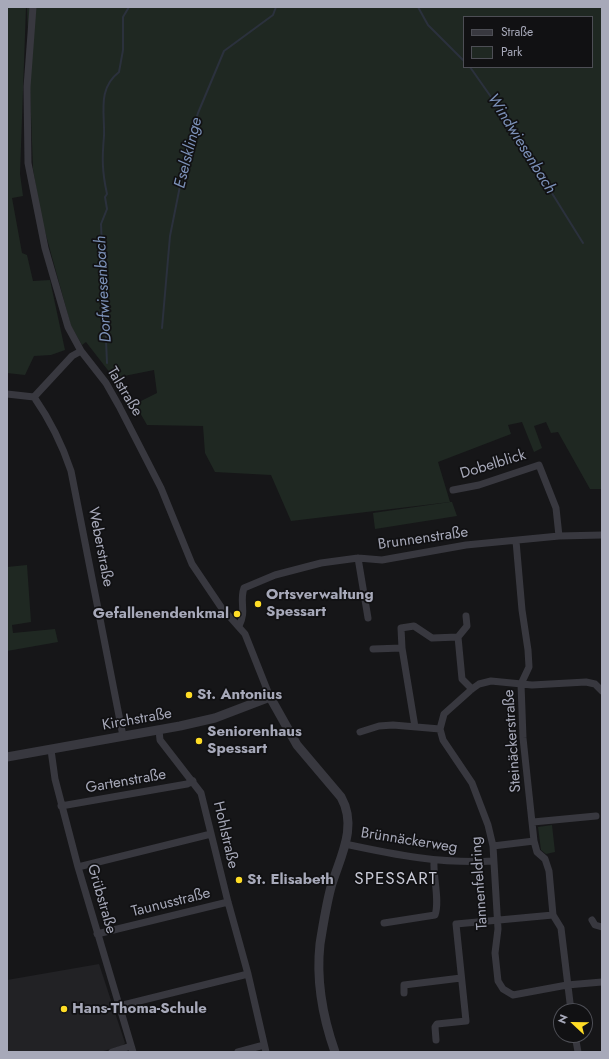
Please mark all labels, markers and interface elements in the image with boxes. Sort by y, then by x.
legend [463,16,593,68]
text: Straße [501,23,533,41]
text: Park [501,43,522,61]
water label: Windwiesenbach [482,90,560,198]
water label: Eselsklinge [171,116,207,190]
water label: Dorfwiesenbach [92,235,116,343]
street label: Talstraße [102,364,146,420]
street label: Dobelblick [458,446,528,484]
street label: Weberstraße [83,506,117,588]
street label: Brunnenstraße [377,524,469,554]
place label: Ortsverwaltung Spessart [266,586,374,621]
marker: Ortsverwaltung Spessart [253,599,263,609]
place label: Gefallenendenkmal [93,605,229,623]
marker: Gefallenendenkmal [232,609,242,619]
place label: St. Antonius [197,686,282,704]
street label: Steinäckerstraße [500,689,526,793]
marker: St. Antonius [184,690,194,700]
street label: Kirchstraße [101,705,173,735]
place label: Seniorenhaus Spessart [207,723,302,758]
marker: Seniorenhaus Spessart [194,736,204,746]
street label: Gartenstraße [84,766,168,798]
street label: Hohlstraße [209,800,241,870]
street label: Brünnäckerweg [359,824,459,858]
street label: Tannenfeldring [468,836,492,930]
street label: Grübstraße [83,862,119,936]
district label: SPESSART [354,870,438,890]
place label: St. Elisabeth [247,871,334,889]
marker: St. Elisabeth [234,875,244,885]
street label: Taunusstraße [130,885,212,921]
place label: Hans-Thoma-Schule [72,1000,207,1018]
north arrow [553,1003,593,1043]
marker: Hans-Thoma-Schule [59,1004,69,1014]
text: N [554,1012,572,1026]

